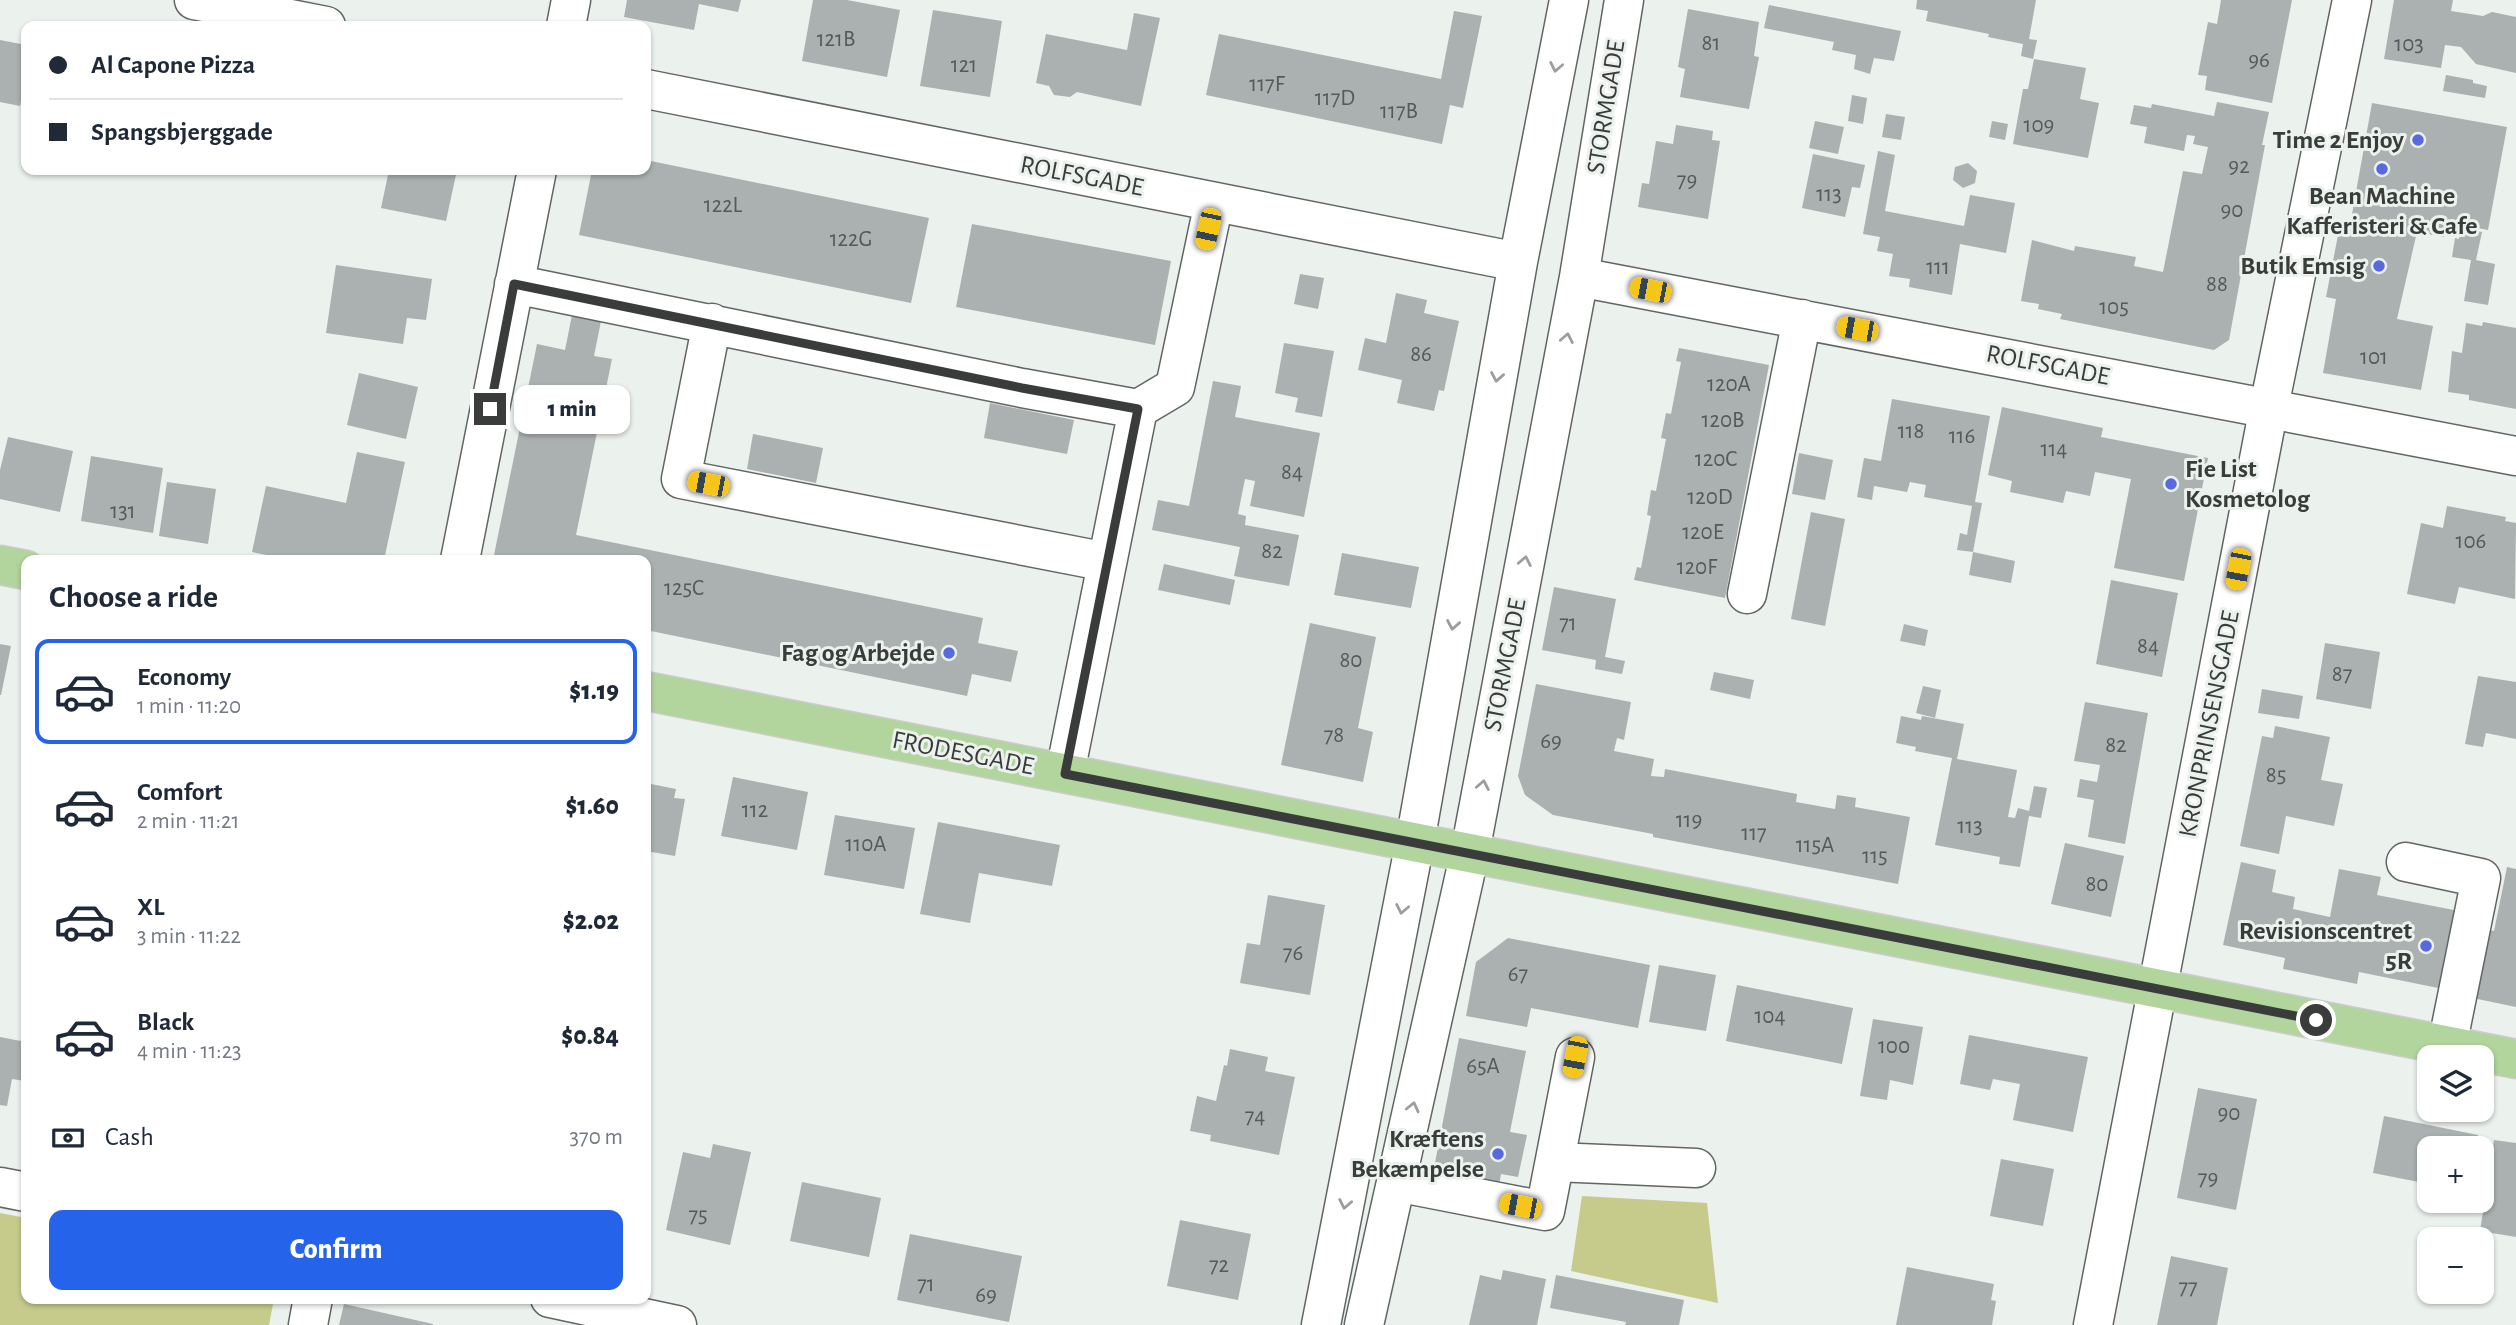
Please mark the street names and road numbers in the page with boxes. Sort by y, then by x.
street label: STORMGADE [1583,38,1629,176]
street label: ROLFSGADE [1018,151,1146,201]
street label: ROLFSGADE [1984,340,2112,390]
street label: STORMGADE [1479,596,1531,734]
street label: KRONPRINSENSGADE [2174,609,2244,839]
street label: FRODESGADE [890,727,1036,779]

